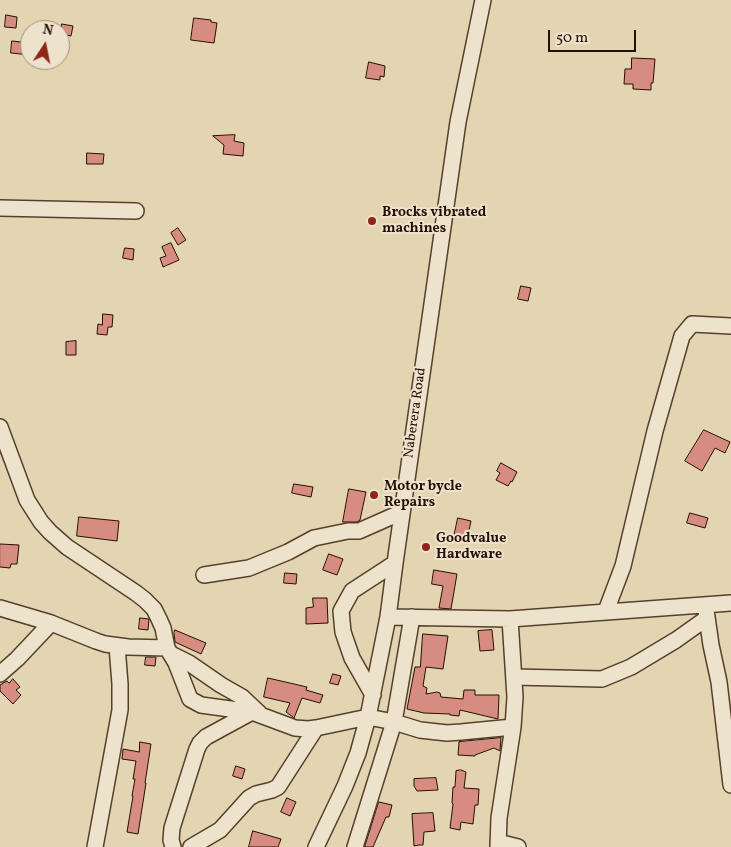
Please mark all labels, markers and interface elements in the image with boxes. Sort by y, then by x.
north arrow [20,20,70,70]
text: N [41,20,55,41]
scale bar [551,20,638,52]
text: 50 m [556,28,588,49]
place label: Brocks vibrated machines [382,205,486,238]
marker: Brocks vibrated machines [366,215,378,227]
street label: Naberera Road [401,367,431,459]
place label: Motor bycle Repairs [384,479,462,512]
marker: Motor bycle Repairs [368,489,380,501]
place label: Goodvalue Hardware [436,531,506,564]
marker: Goodvalue Hardware [420,541,432,553]

